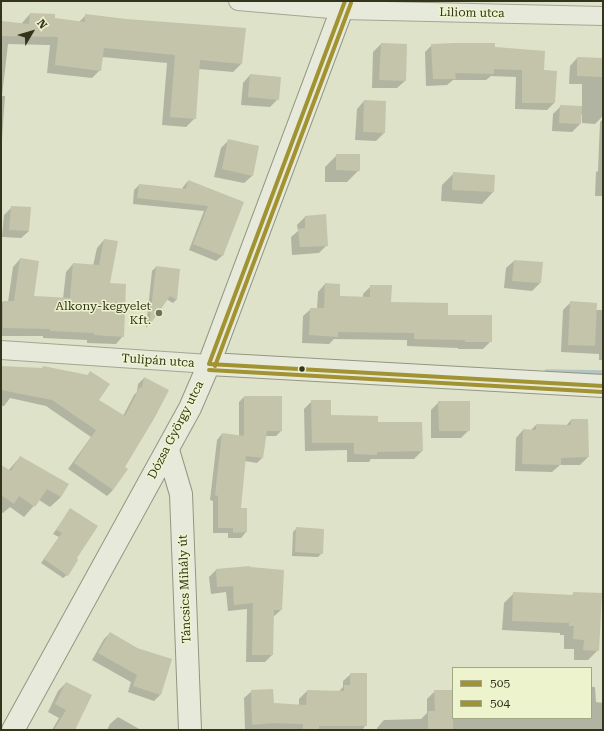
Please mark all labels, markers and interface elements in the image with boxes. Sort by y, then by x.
street label: Liliom utca [439,5,505,21]
north arrow [12,12,52,52]
text: N [34,17,50,32]
place label: Alkony-kegyelet Kft. [56,299,151,327]
marker: Alkony-kegyelet Kft. [154,308,164,318]
street label: Tulipán utca [121,351,195,371]
unlabelled marker [297,364,307,374]
street label: Dózsa György utca [145,379,207,481]
street label: Táncsics Mihály út [176,534,194,644]
legend [452,667,592,719]
text: 505 [490,676,510,690]
text: 504 [490,696,510,710]

